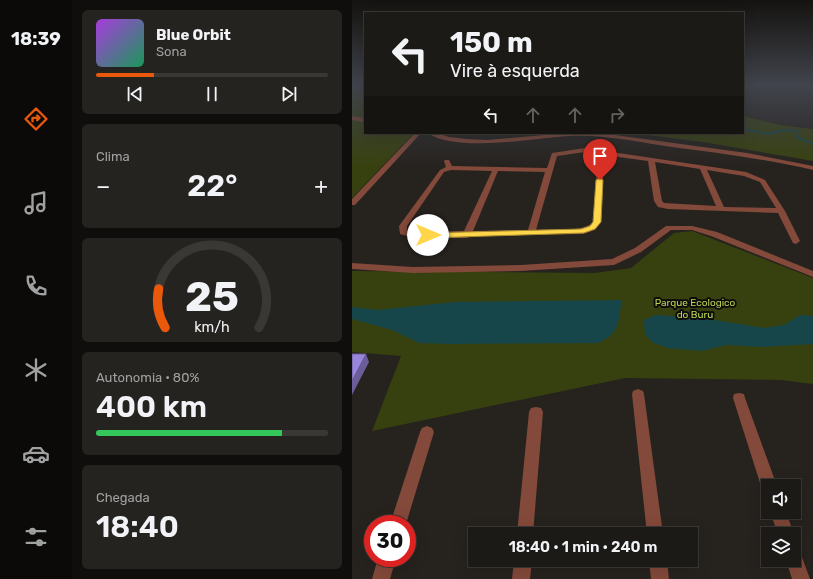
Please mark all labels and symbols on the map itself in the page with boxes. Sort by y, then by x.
pin [583,139,617,180]
position arrow [407,214,449,256]
park label: Parque Ecologico do Buru [655,297,736,321]
speed limit sign: 30 [364,515,416,567]

